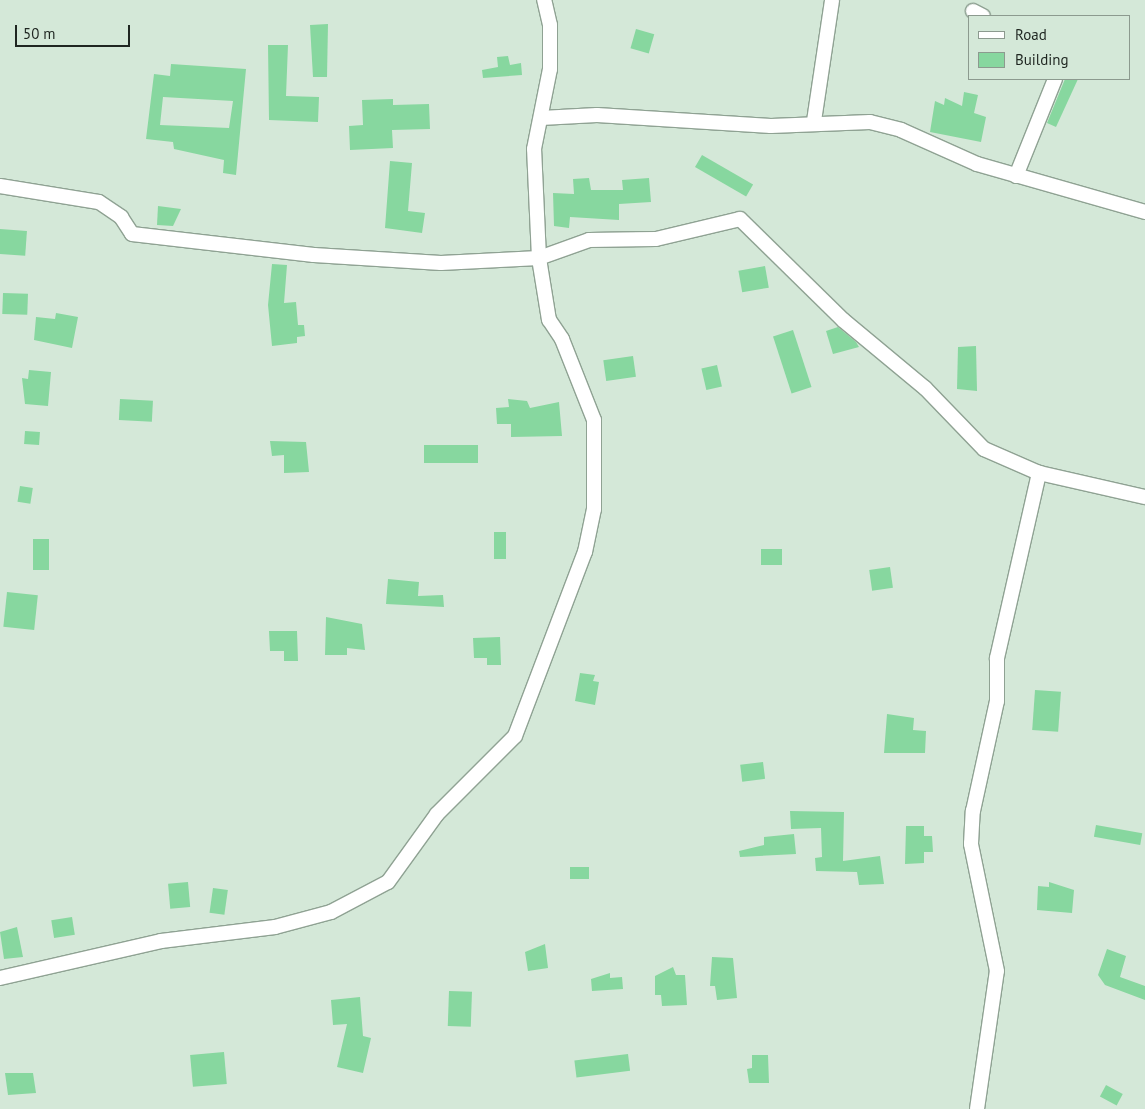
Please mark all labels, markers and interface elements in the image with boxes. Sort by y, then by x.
scale bar [18,15,132,47]
legend [968,15,1130,80]
text: 50 m [23,24,56,43]
text: Road [1015,25,1047,44]
text: Building [1015,50,1069,69]

